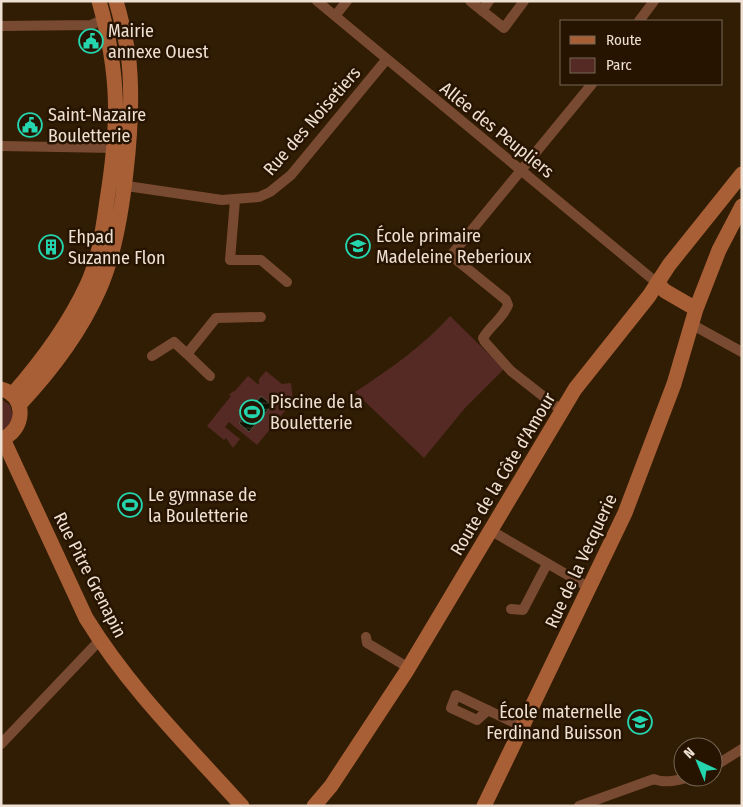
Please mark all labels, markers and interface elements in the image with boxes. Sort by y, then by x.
place label: Mairie annexe Ouest [108,20,209,63]
legend [560,20,723,85]
public building icon: Mairie annexe Ouest [78,28,104,54]
text: Route [606,31,642,49]
text: Parc [606,56,632,74]
street label: Rue des Noisetiers [259,62,366,180]
street label: Allée des Peupliers [436,77,559,183]
place label: Saint-Nazaire Bouletterie [48,104,146,147]
public building icon: Saint-Nazaire Bouletterie [17,112,43,138]
place label: École primaire Madeleine Reberioux [376,224,531,268]
place label: Ehpad Suzanne Flon [68,226,165,269]
school or university icon: École primaire Madeleine Reberioux [345,233,371,259]
building icon: Ehpad Suzanne Flon [38,234,64,260]
street label: Route de la Côte d'Amour [446,388,561,559]
place label: Piscine de la Bouletterie [270,391,363,434]
sports icon: Piscine de la Bouletterie [239,399,265,425]
place label: Le gymnase de la Bouletterie [148,484,257,527]
street label: Rue de la Vecquerie [540,490,622,632]
sports icon: Le gymnase de la Bouletterie [117,492,143,518]
street label: Rue Pitre Grenapin [49,509,131,641]
place label: École maternelle Ferdinand Buisson [486,700,622,744]
school or university icon: École maternelle Ferdinand Buisson [627,709,653,735]
north arrow [673,737,723,787]
text: N [680,744,698,762]

